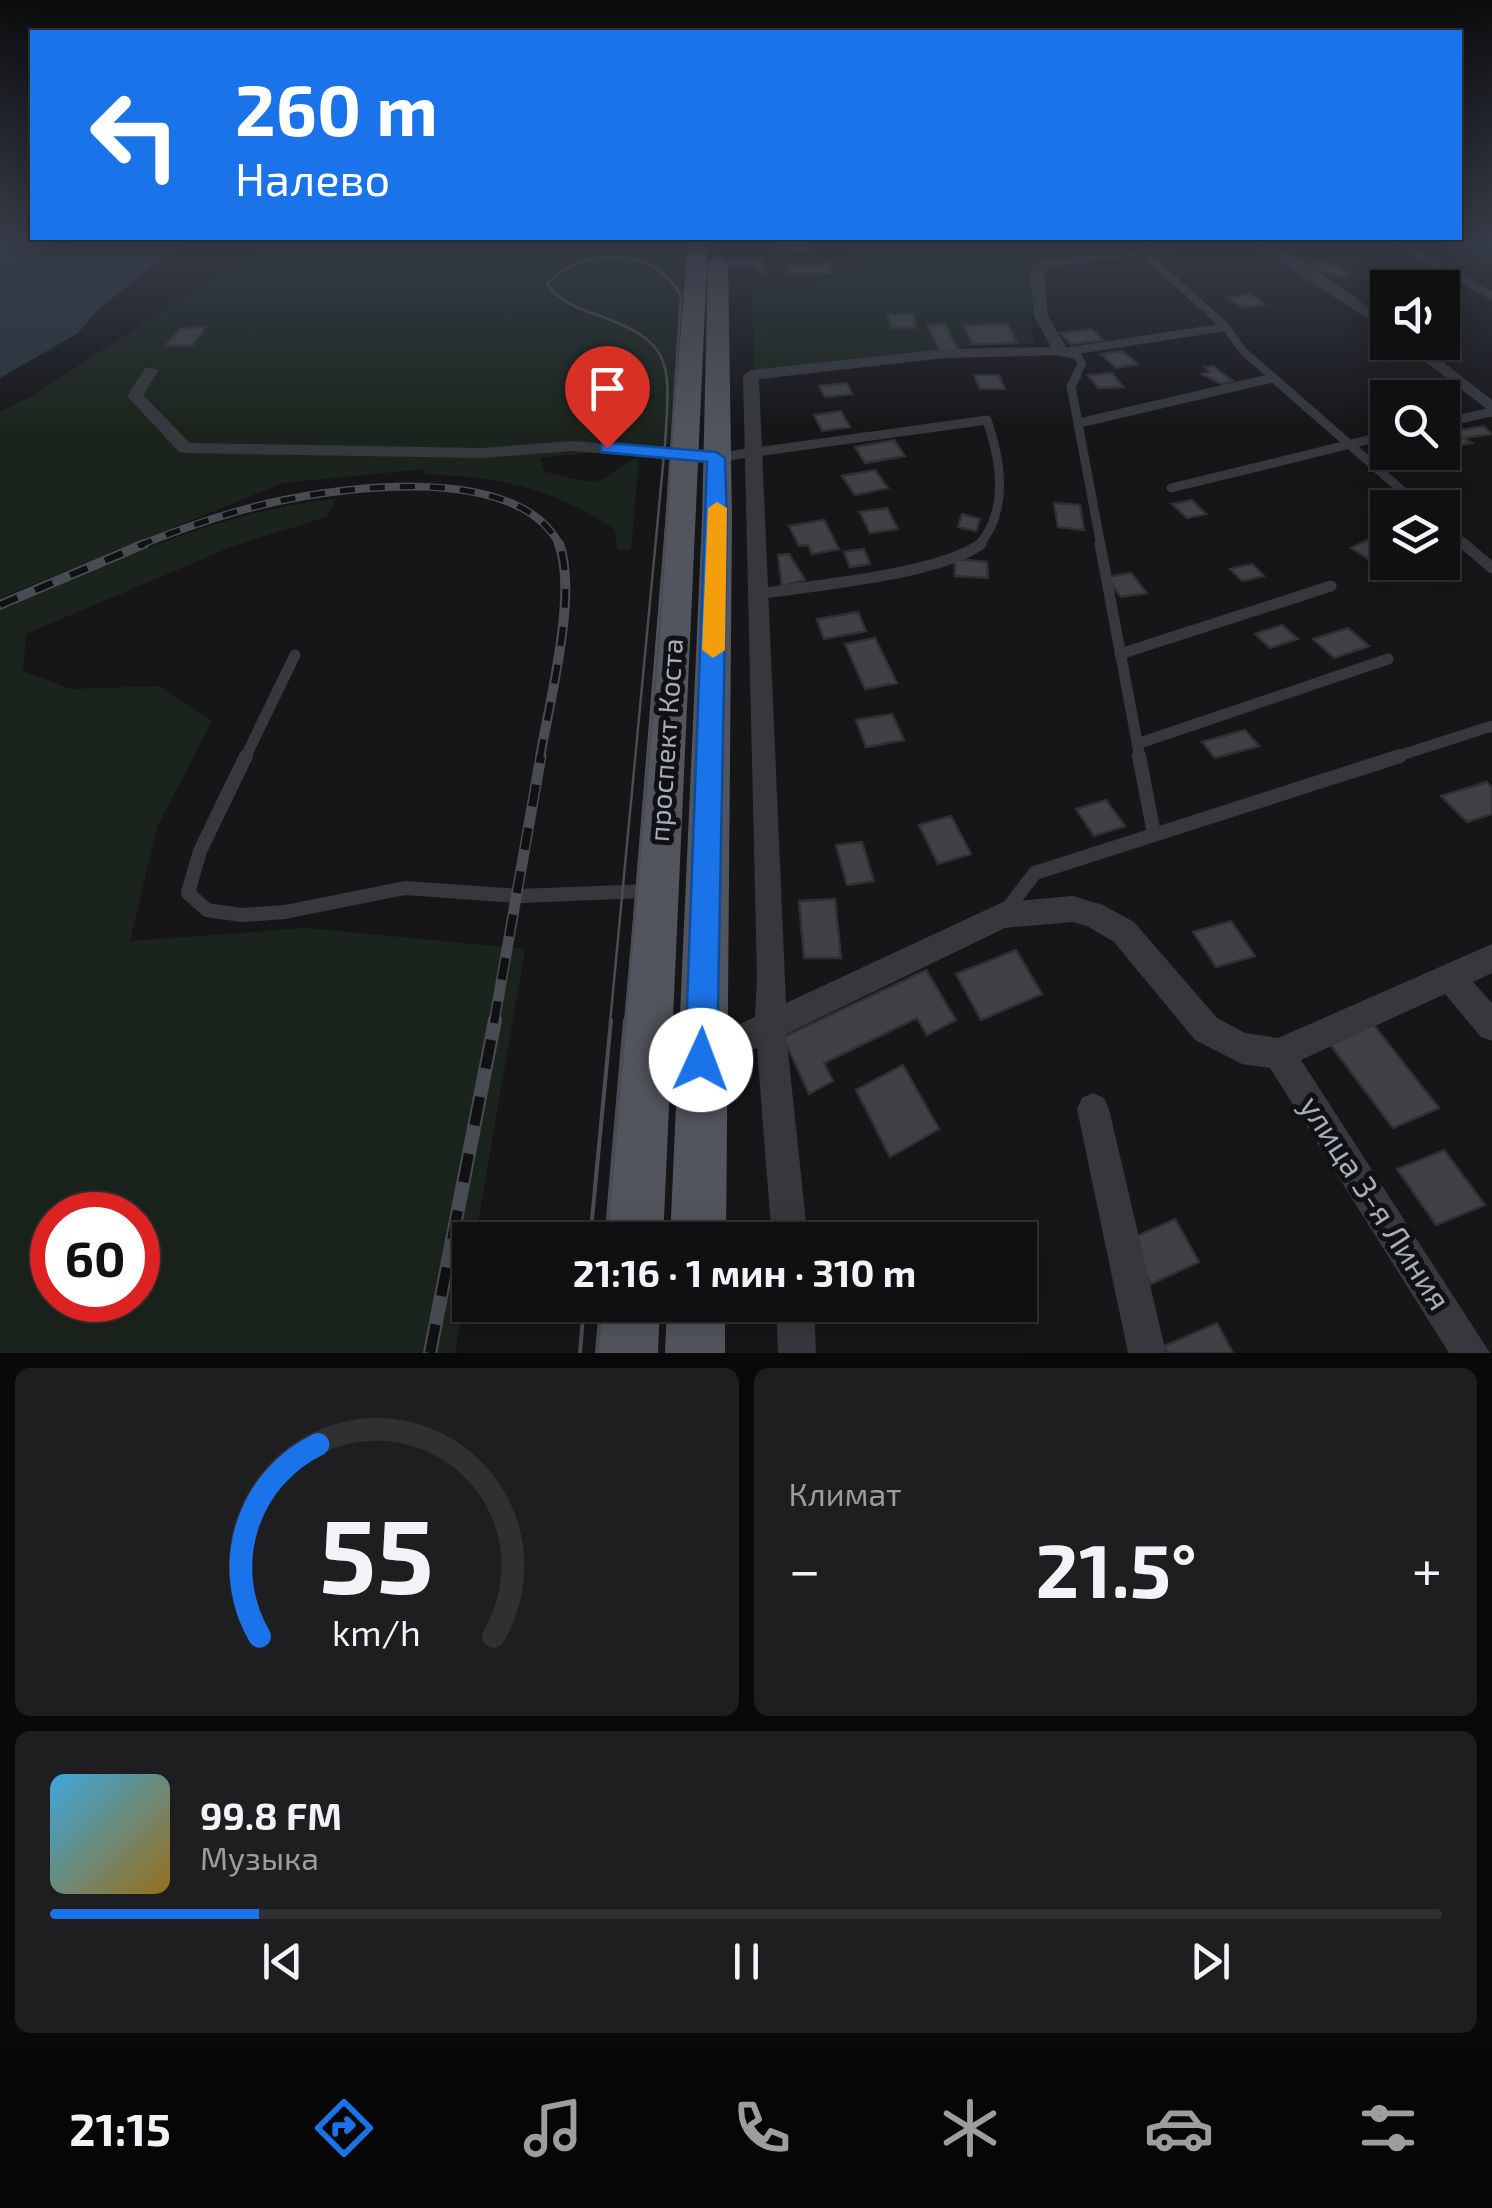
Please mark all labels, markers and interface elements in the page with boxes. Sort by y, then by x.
text: 260 m [235,66,438,150]
icon: left [70,70,200,200]
text: Налево [235,151,390,205]
map controls [1370,270,1460,580]
button: sound [1370,270,1460,360]
pin [565,346,650,449]
icon: arrive [580,361,635,416]
button: search [1370,380,1460,470]
button: layers [1370,490,1460,580]
street label: проспект Коста [641,637,689,843]
position arrow [649,1008,753,1112]
street label: улица 3-я Линия [1292,1088,1460,1317]
speed limit sign: 60 [30,1192,160,1322]
text: 21:16 · 1 мин · 310 m [573,1249,916,1295]
text: Климат [789,1474,902,1512]
text: 55 [319,1490,434,1615]
text: 21.5° [1035,1523,1197,1613]
text: − [789,1535,821,1601]
text: + [1412,1535,1442,1601]
text: km/h [332,1610,421,1653]
text: 99.8 FM [200,1792,342,1838]
text: Музыка [200,1838,319,1876]
icon: previous [255,1934,310,1989]
icon: pause [719,1934,774,1989]
icon: next [1183,1934,1238,1989]
icon: directions [309,2093,379,2163]
icon: music [518,2093,588,2163]
icon: phone [727,2093,797,2163]
icon: climate [935,2093,1005,2163]
icon: car [1144,2093,1214,2163]
icon: filters [1353,2093,1423,2163]
text: 21:15 [69,2101,171,2155]

